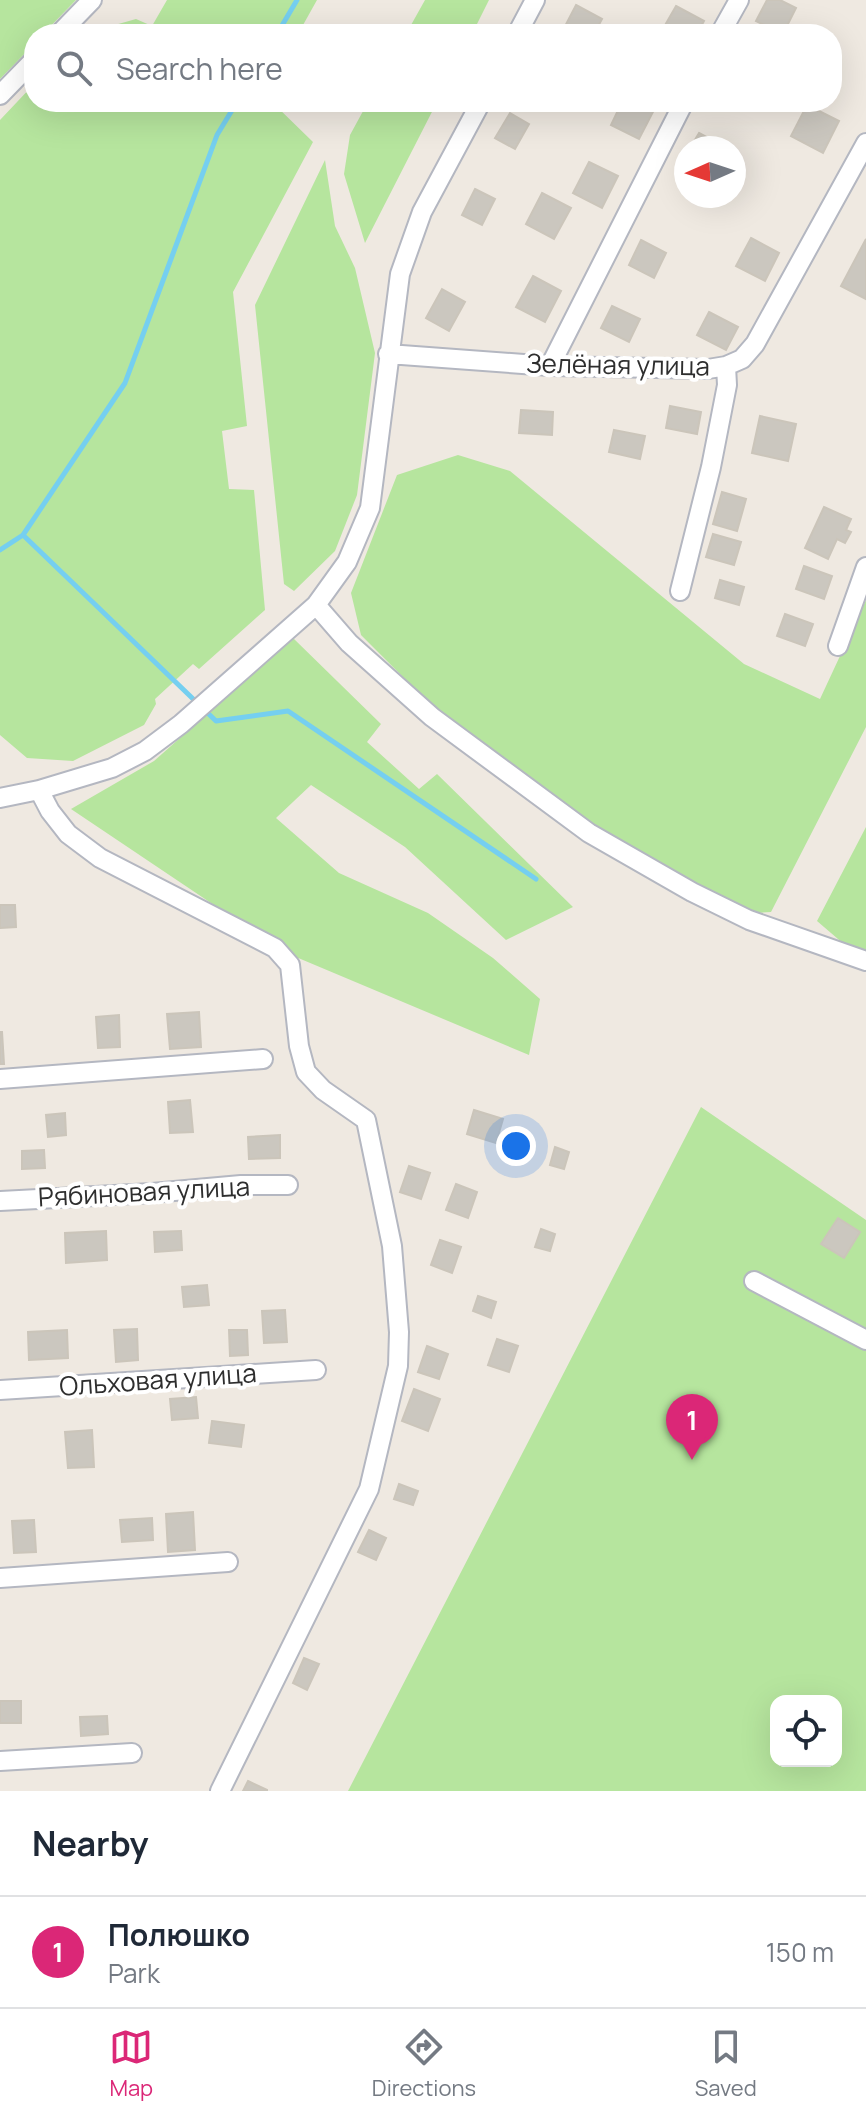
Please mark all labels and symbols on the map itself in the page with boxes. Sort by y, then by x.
north arrow [674,136,746,208]
street label: Зелёная улица [526,344,710,384]
your location [496,1126,536,1166]
street label: Рябиновая улица [37,1167,251,1215]
street label: Ольховая улица [58,1354,258,1404]
pin: 1 [666,1394,718,1460]

